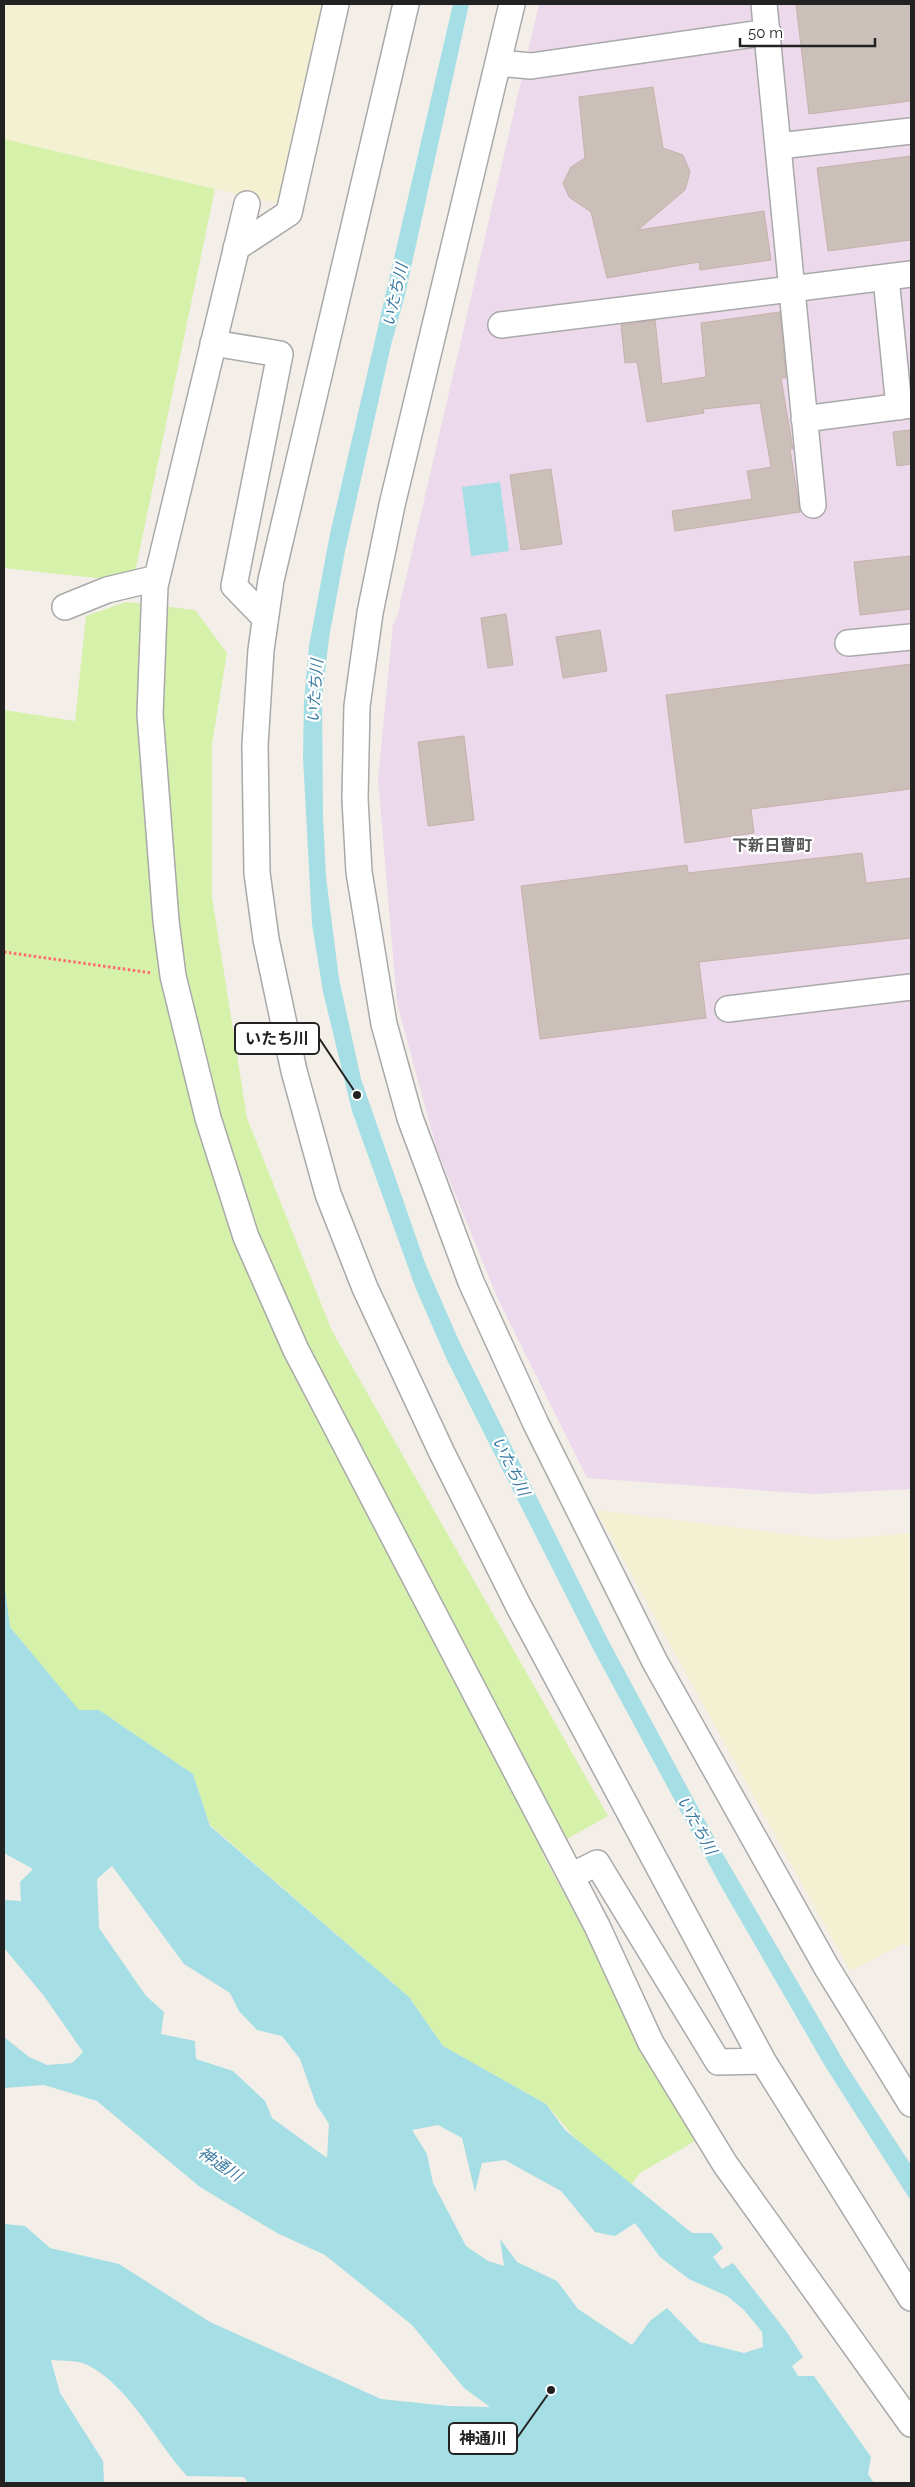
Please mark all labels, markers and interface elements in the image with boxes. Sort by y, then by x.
scale bar [740,15,875,47]
text: 50 m [748,24,783,42]
water label: いたち川 [379,260,412,328]
water label: いたち川 [303,656,327,724]
district label: 下新日曹町 [732,836,812,855]
callout: いたち川 [235,1023,319,1054]
text: いたち川 [245,1029,309,1048]
water label: いたち川 [488,1433,534,1501]
water label: いたち川 [673,1792,722,1859]
water label: 神通川 [195,2143,247,2186]
callout: 神通川 [449,2423,517,2454]
text: 神通川 [459,2429,507,2448]

